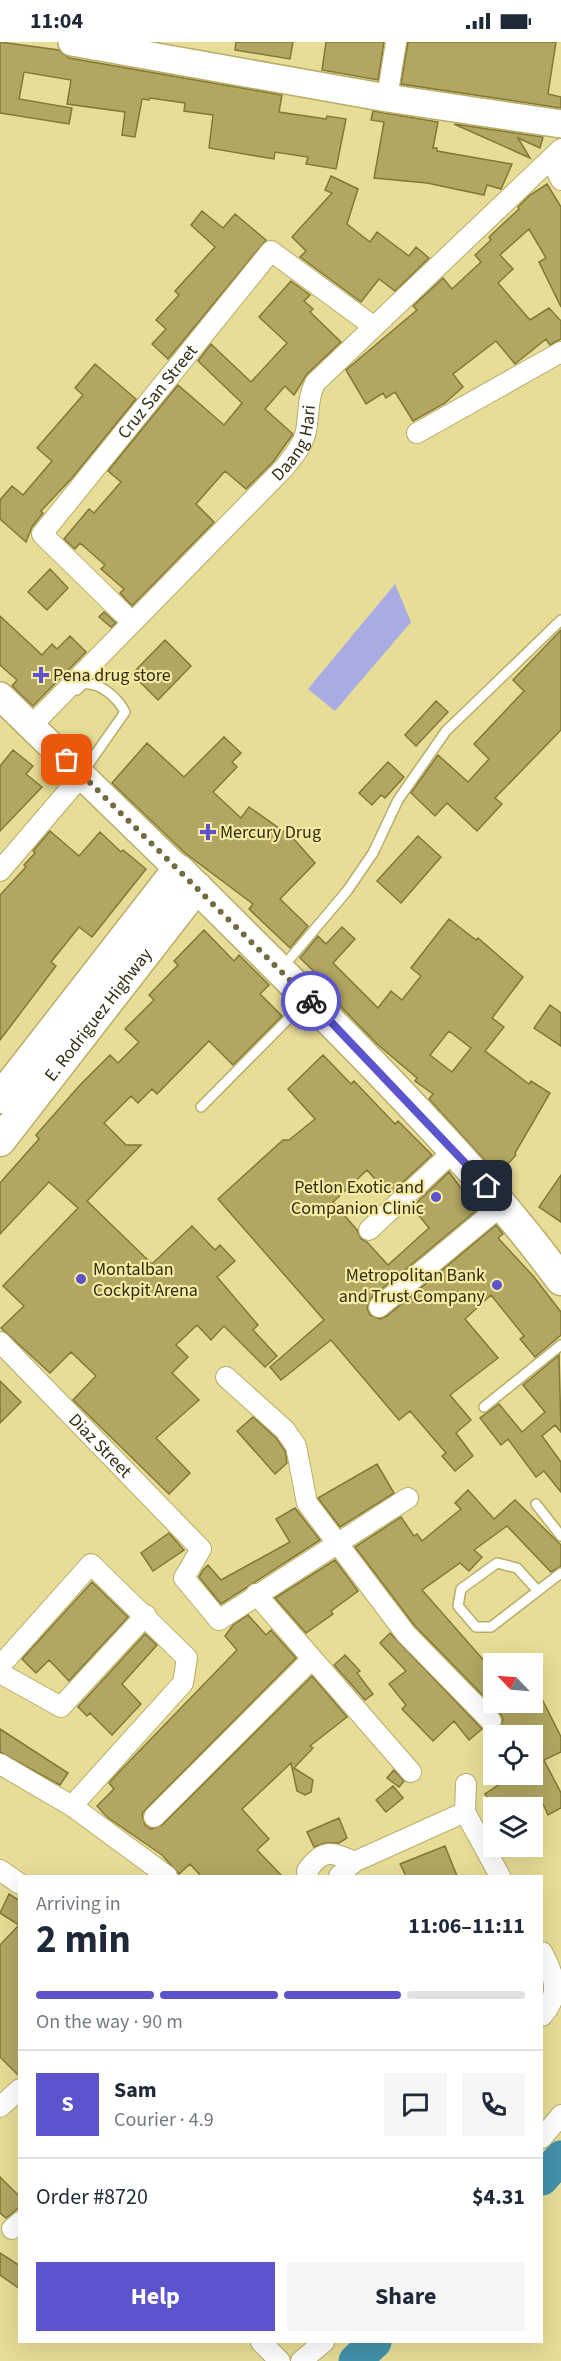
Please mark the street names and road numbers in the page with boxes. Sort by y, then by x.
street label: Cruz San Street [112,339,203,444]
street label: Daang Hari [266,404,322,487]
street label: E. Rodriguez Highway [39,943,158,1087]
street label: Diaz Street [63,1408,137,1483]

